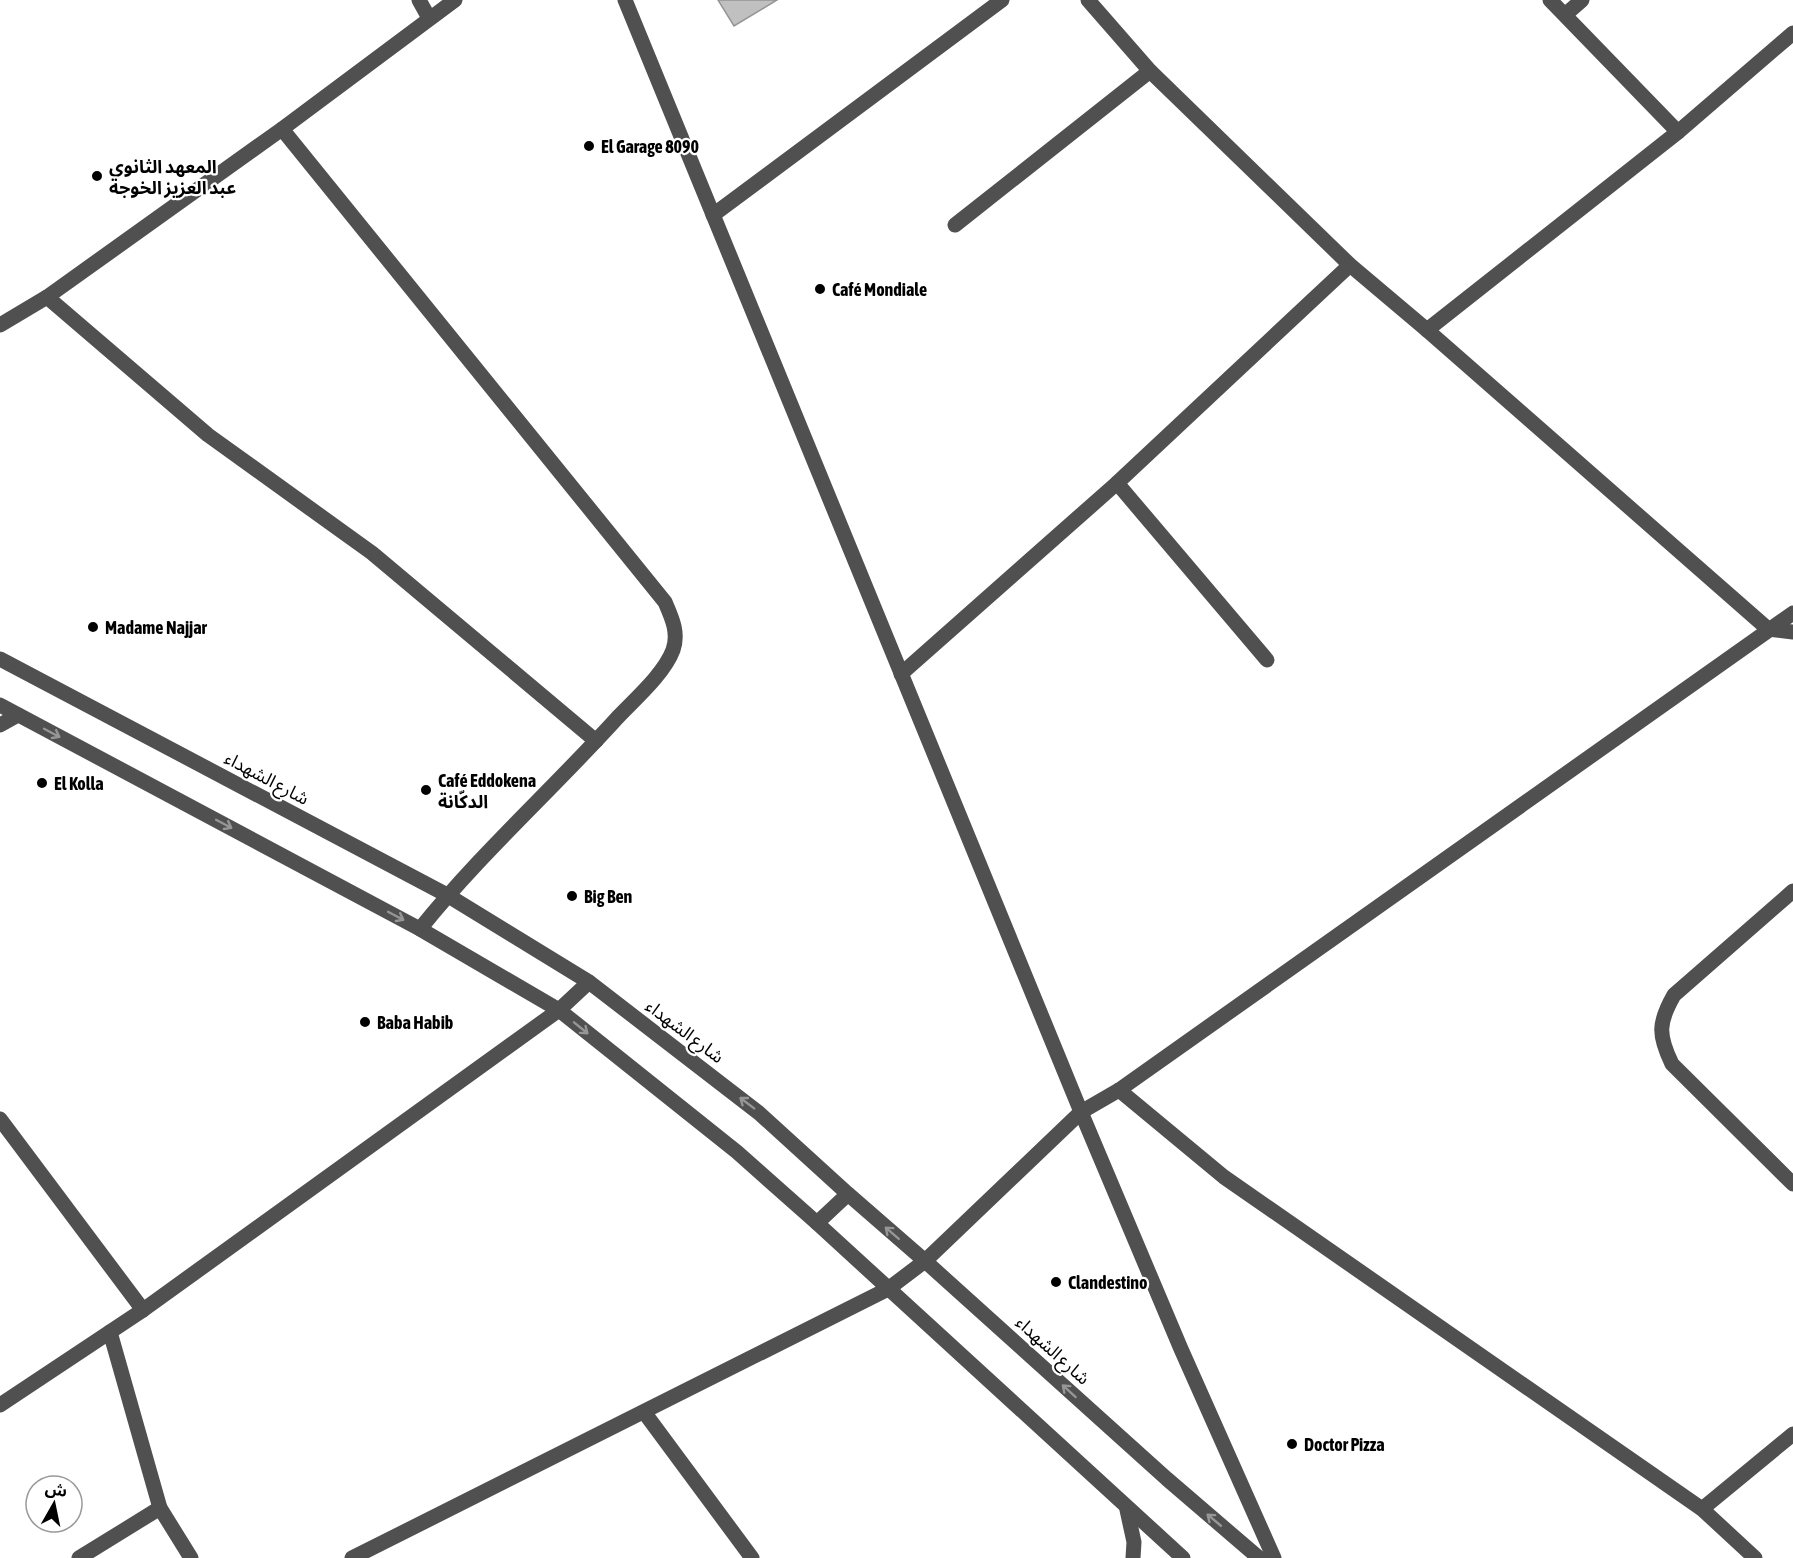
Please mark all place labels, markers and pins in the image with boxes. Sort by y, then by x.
place label: El Garage 8090 [601,136,699,157]
marker: El Garage 8090 [582,139,596,153]
place label: المعهد الثانوي عبد العزيز الخوجة [109,156,236,199]
marker: المعهد الثانوي عبد العزيز الخوجة [90,169,104,183]
place label: Café Mondiale [832,279,927,300]
marker: Café Mondiale [813,282,827,296]
place label: Madame Najjar [105,617,208,638]
marker: Madame Najjar [86,620,100,634]
place label: Café Eddokena الدكّانة [438,770,536,812]
place label: El Kolla [54,773,104,794]
marker: El Kolla [35,776,49,790]
marker: Café Eddokena الدكّانة [419,783,433,797]
place label: Big Ben [584,886,633,907]
marker: Big Ben [565,889,579,903]
place label: Baba Habib [377,1012,453,1033]
marker: Baba Habib [358,1015,372,1029]
place label: Clandestino [1068,1272,1148,1293]
marker: Clandestino [1049,1275,1063,1289]
place label: Doctor Pizza [1304,1434,1385,1455]
marker: Doctor Pizza [1285,1437,1299,1451]

